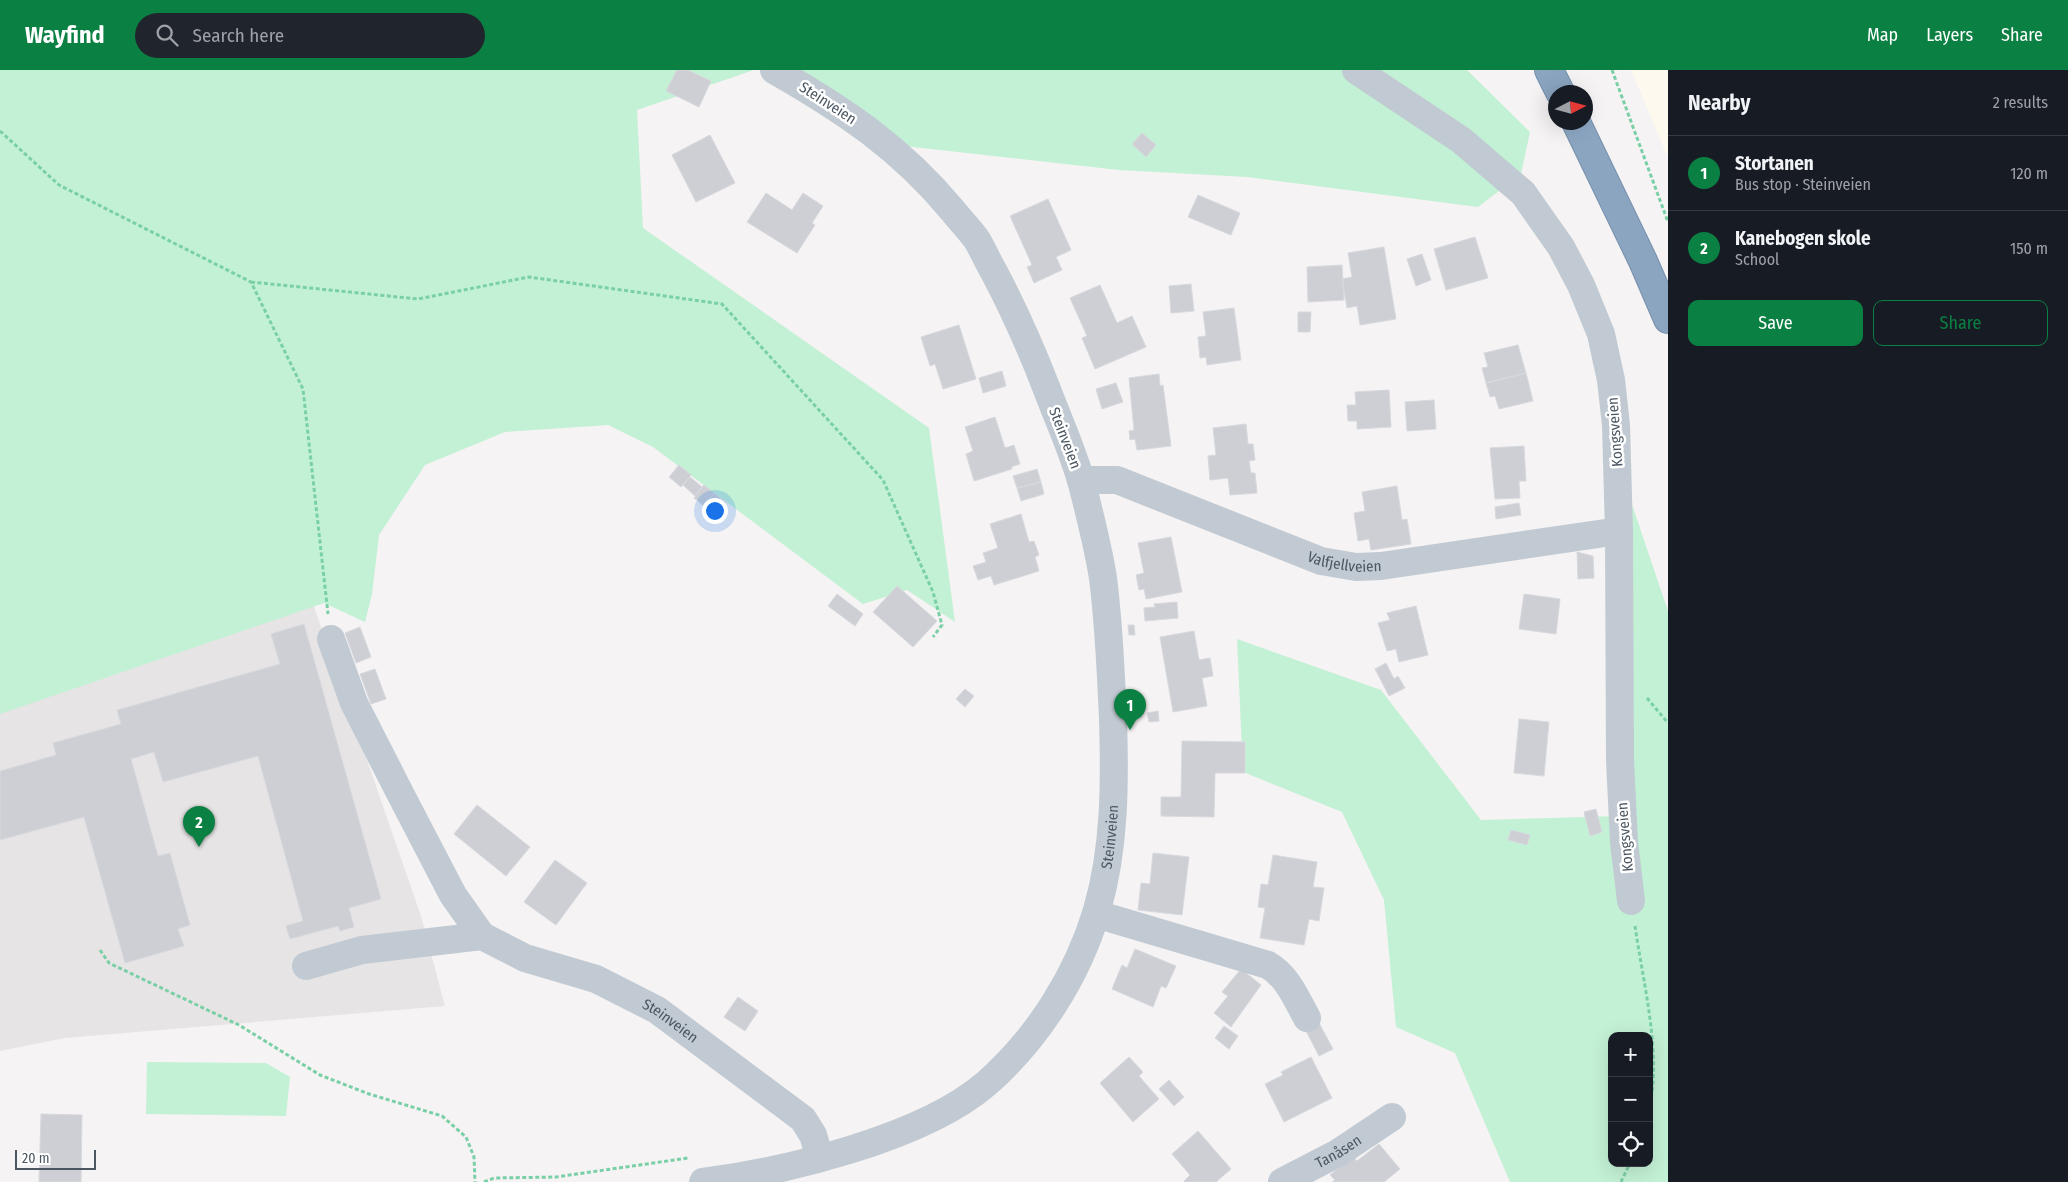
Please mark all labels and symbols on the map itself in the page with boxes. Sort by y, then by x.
street label: Steinveien [796,78,860,128]
north arrow [1548,85,1593,130]
street label: Kongsveien [1604,397,1626,467]
street label: Steinveien [1045,405,1085,471]
your location [702,498,728,524]
street label: Valfjellveien [1305,547,1382,576]
pin: 1 [1114,689,1146,730]
street label: Kongsveien [1613,801,1637,873]
street label: Steinveien [1098,804,1122,870]
pin: 2 [183,806,215,847]
street label: Steinveien [639,995,702,1047]
street label: Tanåsen [1312,1131,1365,1172]
scale bar [15,1147,96,1170]

